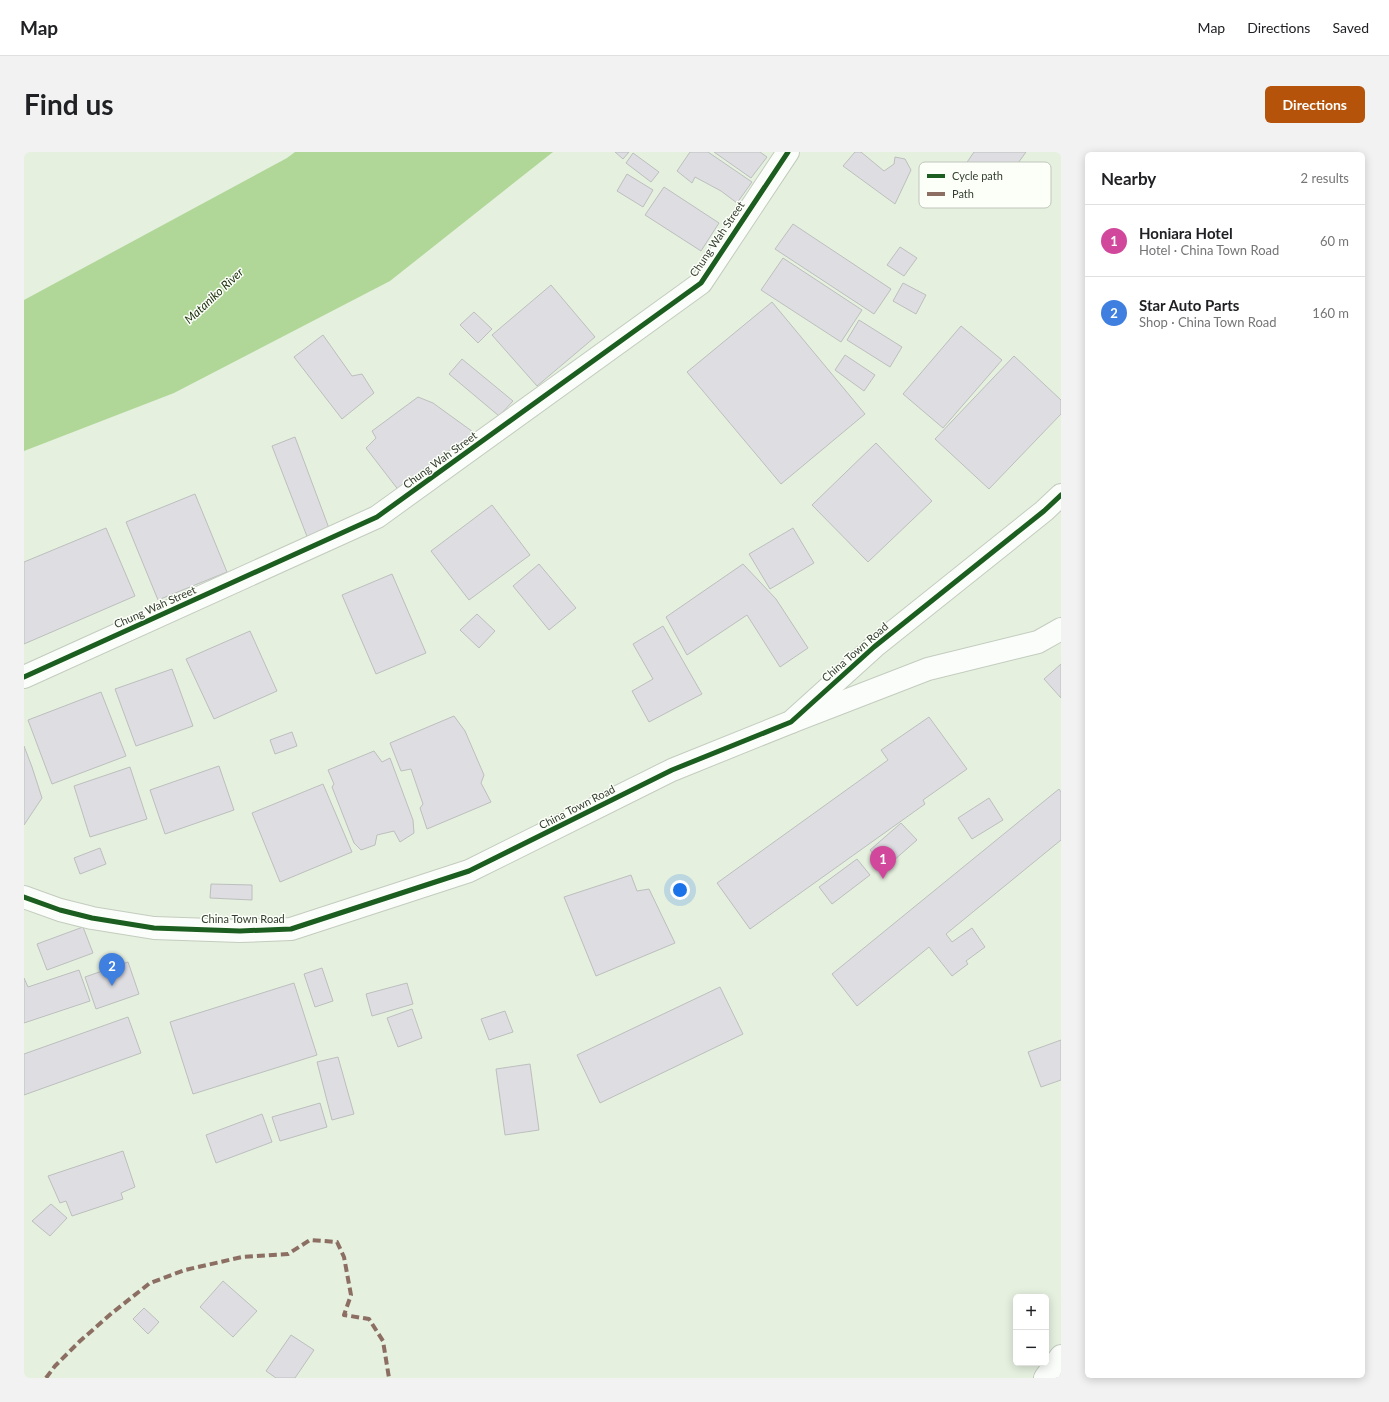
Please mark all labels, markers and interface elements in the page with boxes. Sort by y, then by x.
text: Map [20,16,58,39]
text: Map [1198,19,1225,36]
text: Directions [1247,19,1310,36]
text: Saved [1332,19,1369,36]
button: Directions [1265,86,1365,123]
text: Find us [24,87,114,121]
legend [919,162,1051,208]
text: Nearby [1101,168,1156,189]
text: Cycle path [952,169,1003,182]
text: 2 results [1301,170,1349,186]
text: Path [952,187,974,200]
street label: Chung Wah Street [687,198,747,279]
text: Honiara Hotel [1139,224,1233,242]
text: 1 [1110,233,1118,249]
text: 60 m [1320,233,1349,249]
text: Hotel · China Town Road [1139,242,1279,258]
water label: Mataniko River [181,264,247,327]
text: Star Auto Parts [1139,296,1239,314]
text: 2 [1110,305,1118,321]
text: 160 m [1312,305,1349,321]
text: Shop · China Town Road [1139,314,1277,330]
street label: Chung Wah Street [400,428,479,491]
street label: Chung Wah Street [112,583,198,630]
street label: China Town Road [819,619,890,684]
street label: China Town Road [537,782,617,831]
pin: 1 [870,846,896,879]
your location [670,880,690,900]
street label: China Town Road [201,912,285,925]
pin: 2 [99,953,125,986]
map controls [1013,1294,1049,1366]
button: + [1013,1294,1049,1330]
button: − [1013,1330,1049,1366]

